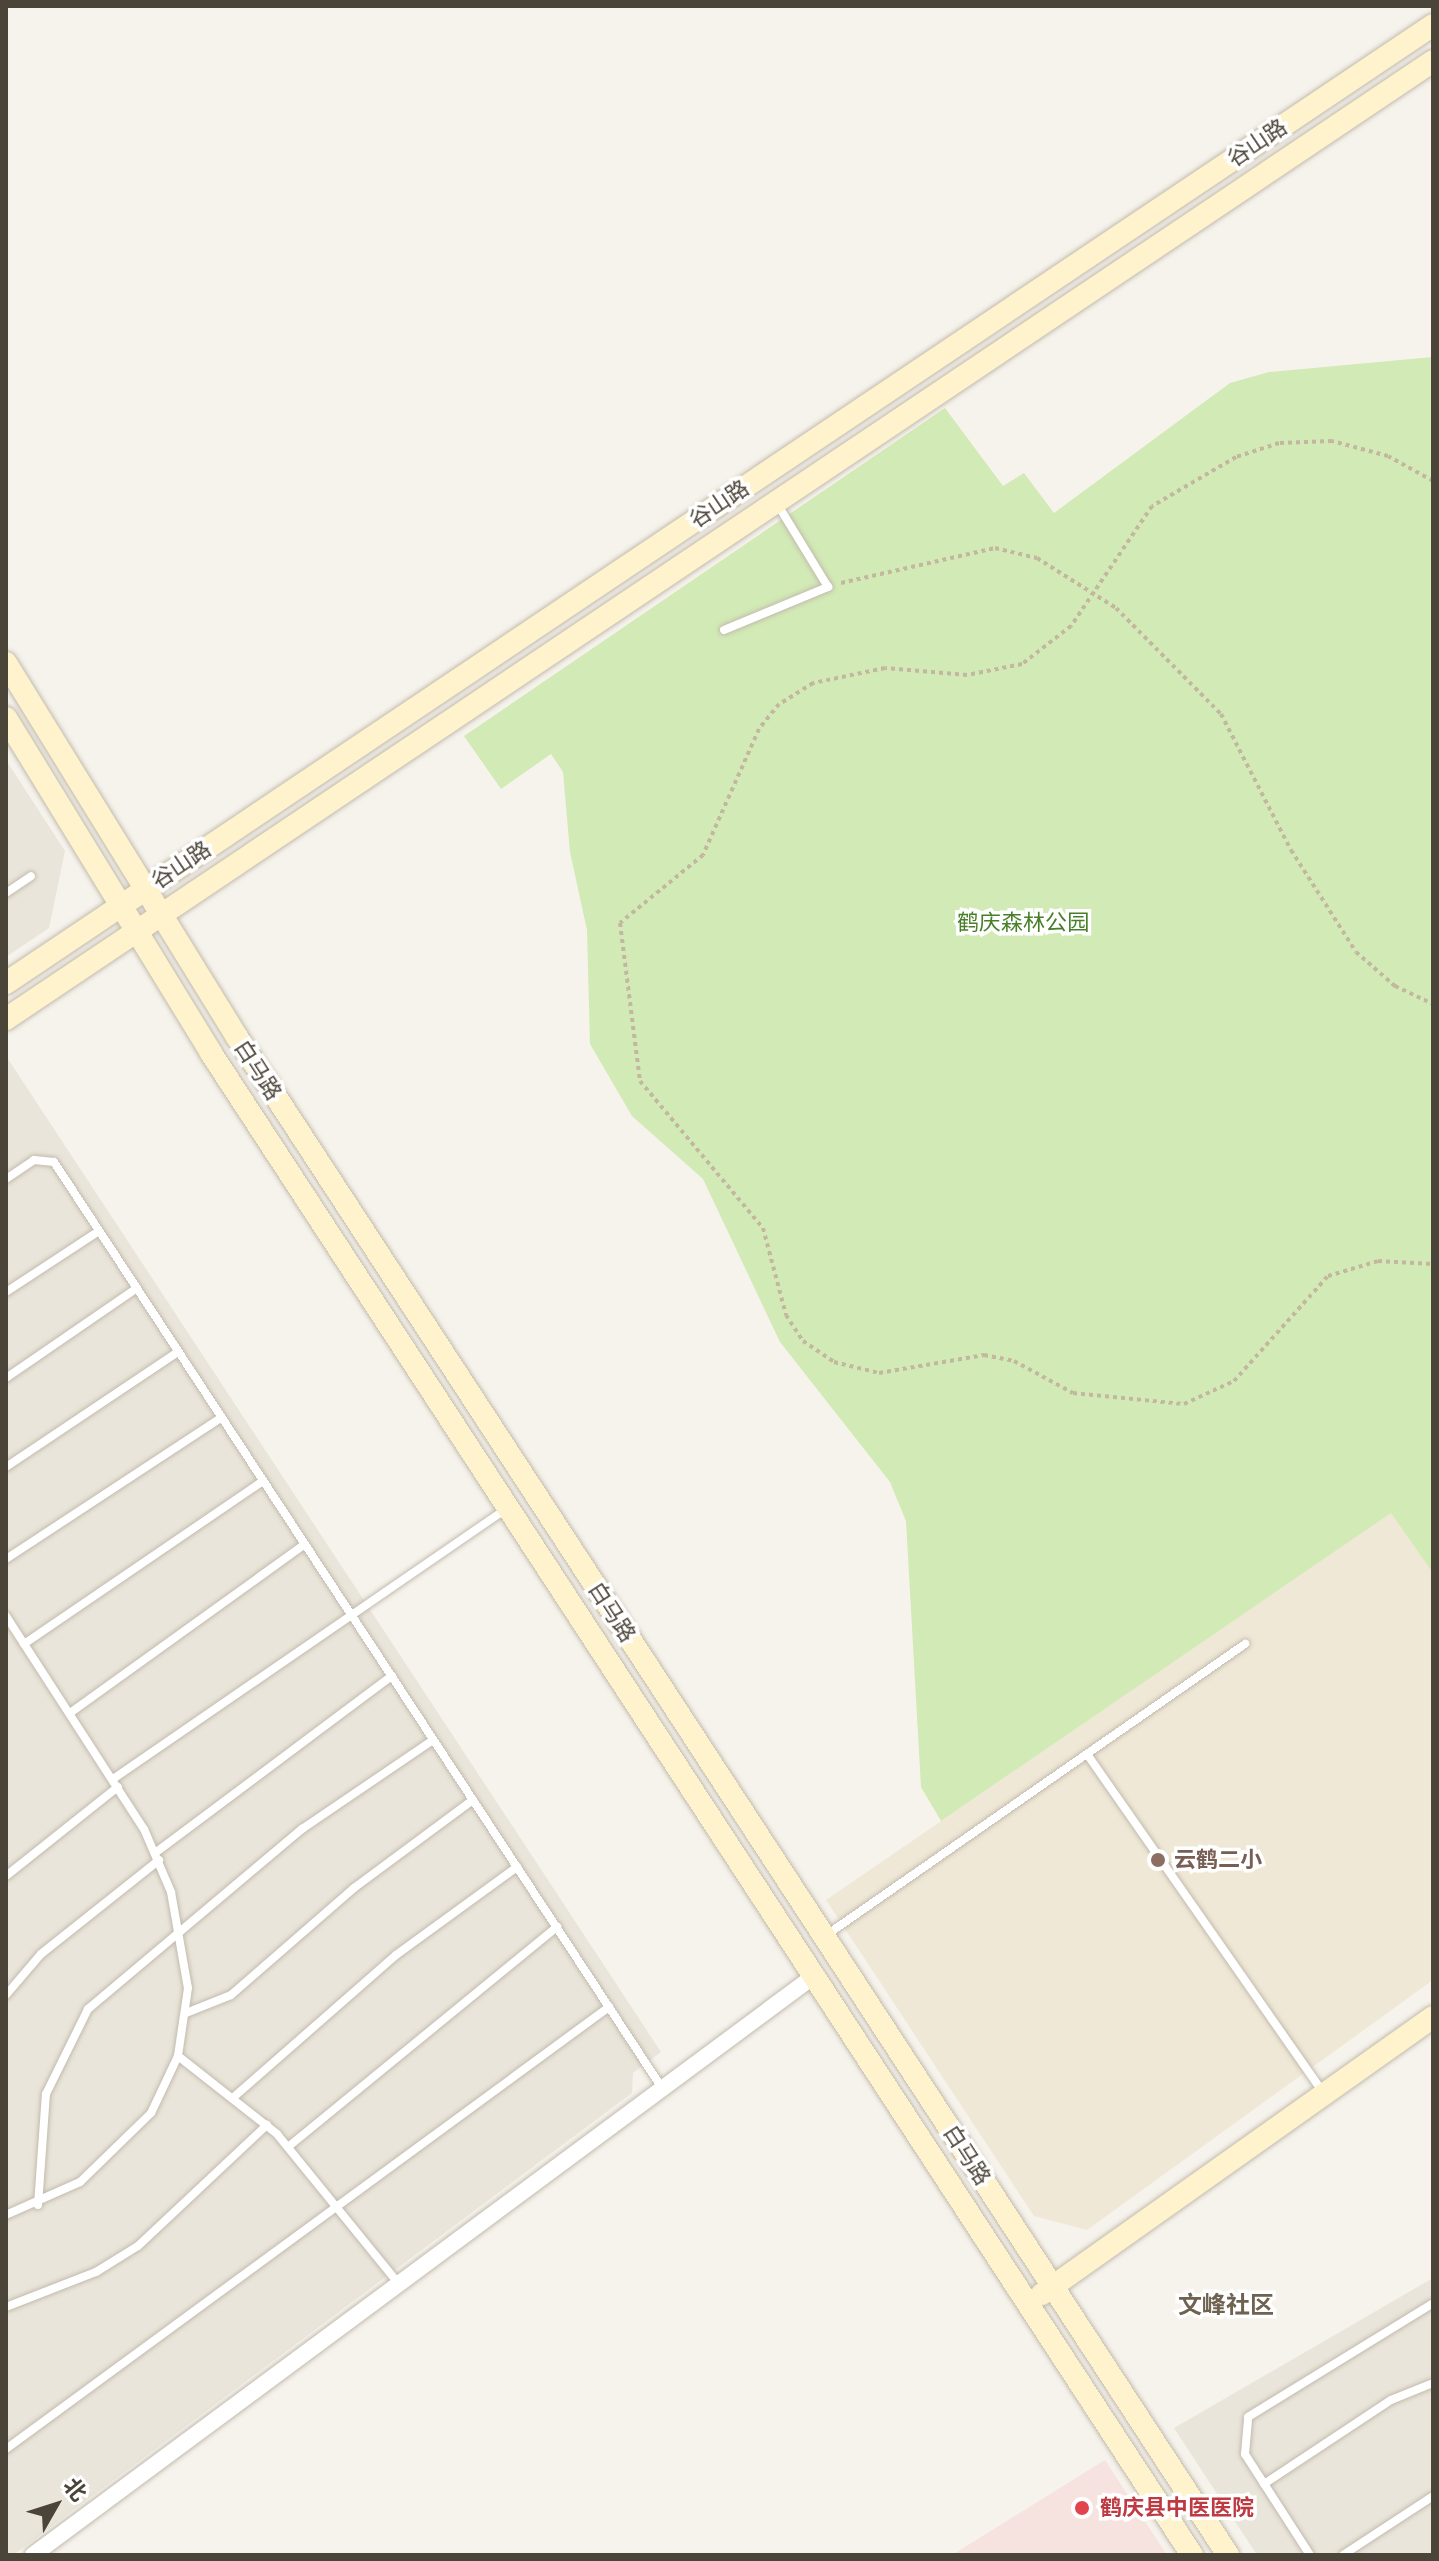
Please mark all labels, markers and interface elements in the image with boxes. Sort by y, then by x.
street label: 谷山路 [1222,114,1292,172]
street label: 谷山路 [684,475,754,533]
street label: 谷山路 [146,836,216,894]
park label: 鹤庆森林公园 [957,910,1089,936]
street label: 白马路 [229,1035,287,1105]
street label: 白马路 [583,1577,641,1647]
place label: 云鹤二小 [1174,1847,1262,1873]
marker: 云鹤二小 [1149,1851,1167,1869]
street label: 白马路 [938,2120,996,2190]
district label: 文峰社区 [1178,2291,1274,2319]
north arrow [16,2465,96,2545]
text: 北 [57,2472,93,2507]
place label: 鹤庆县中医医院 [1100,2495,1254,2521]
marker: 鹤庆县中医医院 [1071,2497,1093,2519]

